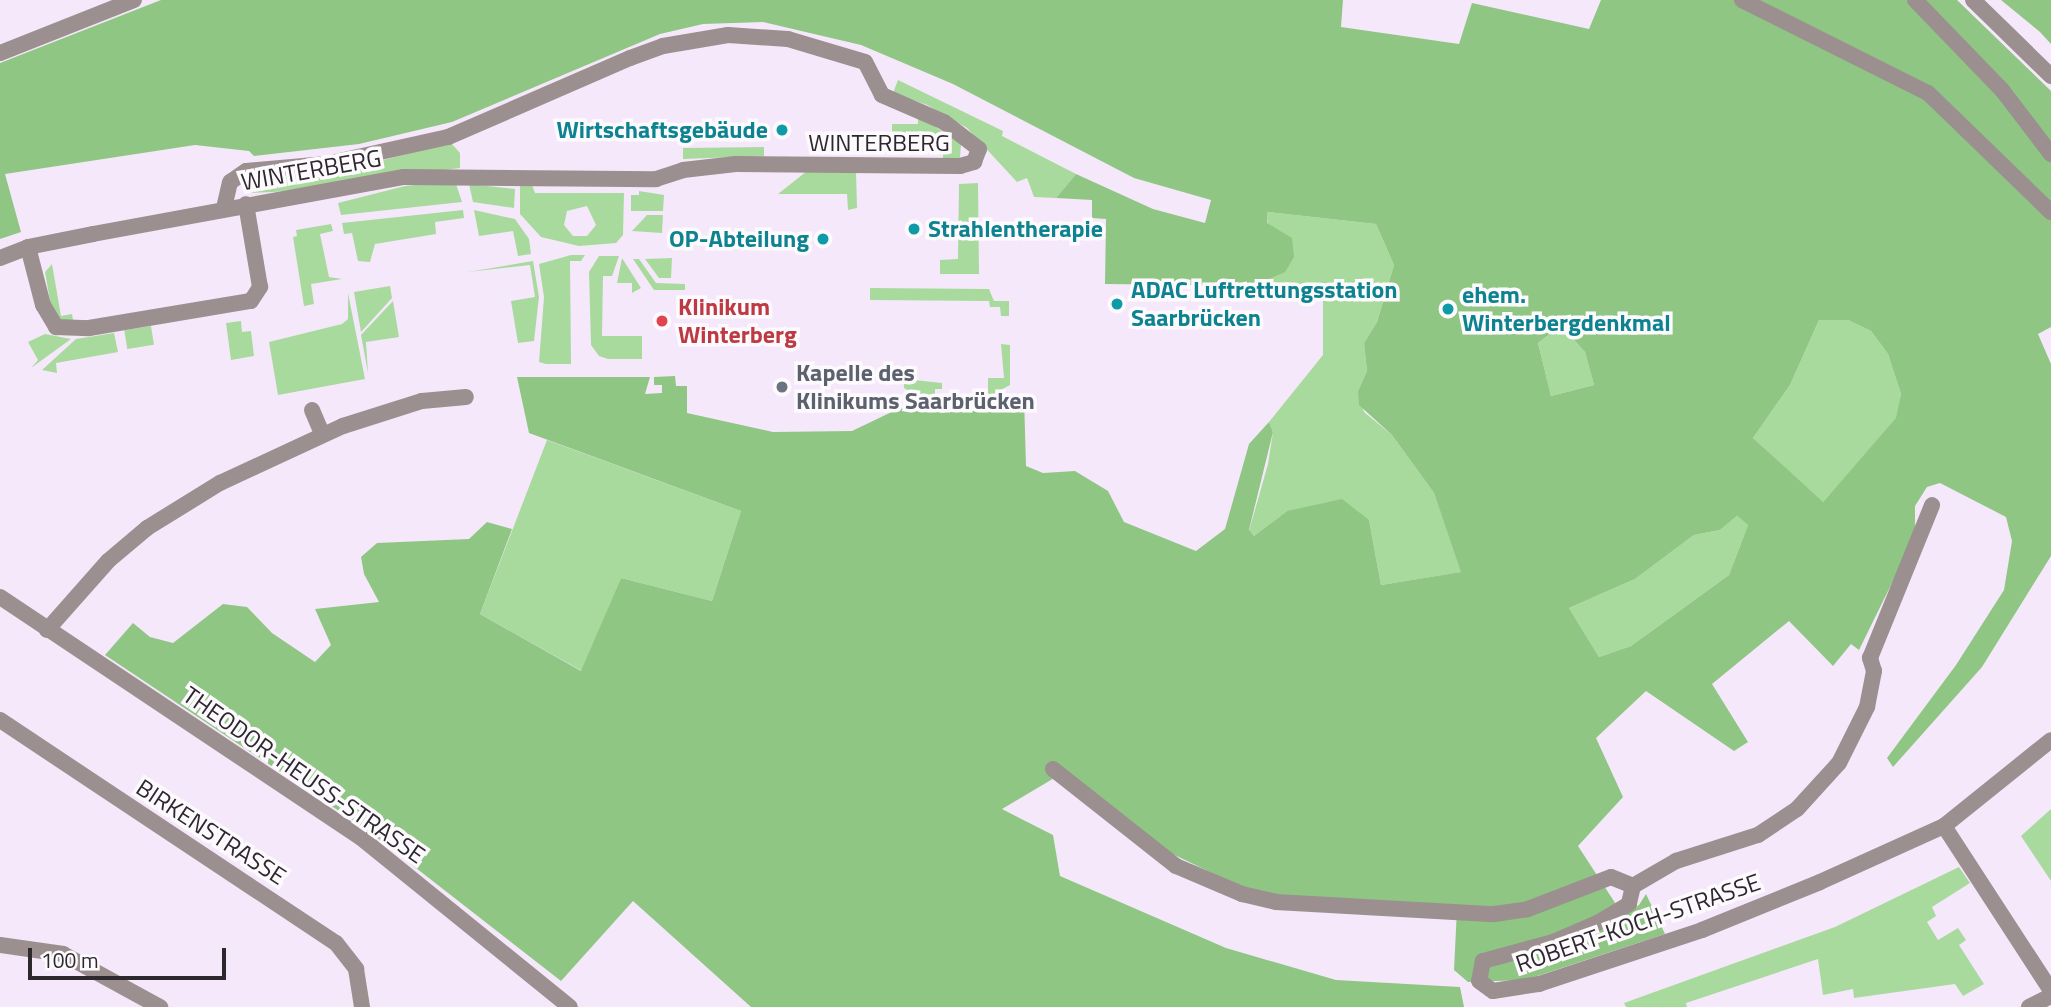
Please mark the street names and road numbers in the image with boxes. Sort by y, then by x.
street label: WINTERBERG [808,129,950,157]
street label: WINTERBERG [239,144,383,196]
street label: THEODOR-HEUSS-STRASSE [178,680,430,870]
street label: BIRKENSTRASSE [131,773,291,891]
street label: ROBERT-KOCH-STRASSE [1512,868,1764,978]

